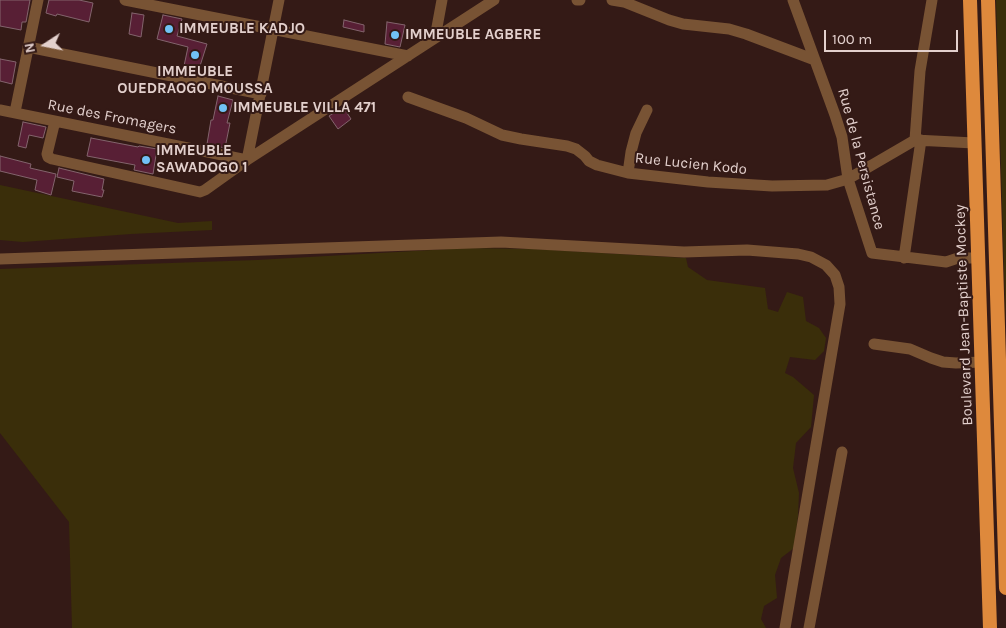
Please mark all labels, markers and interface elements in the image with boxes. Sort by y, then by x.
north arrow [20,20,70,70]
place label: IMMEUBLE KADJO [179,20,305,38]
scale bar [826,20,960,52]
marker: IMMEUBLE KADJO [163,23,175,35]
place label: IMMEUBLE AGBERE [405,26,541,44]
marker: IMMEUBLE AGBERE [389,29,401,41]
text: 100 m [832,30,872,48]
text: N [20,41,39,55]
marker: IMMEUBLE OUEDRAOGO MOUSSA [189,49,201,61]
place label: IMMEUBLE OUEDRAOGO MOUSSA [117,63,273,98]
street label: Rue de la Persistance [833,86,889,232]
street label: Rue des Fromagers [46,96,178,138]
place label: IMMEUBLE VILLA 471 [233,99,376,117]
marker: IMMEUBLE VILLA 471 [217,102,229,114]
place label: IMMEUBLE SAWADOGO 1 [156,142,248,177]
street label: Rue Lucien Kodo [634,149,748,179]
marker: IMMEUBLE SAWADOGO 1 [140,154,152,166]
street label: Boulevard Jean-Baptiste Mockey [951,204,977,426]

